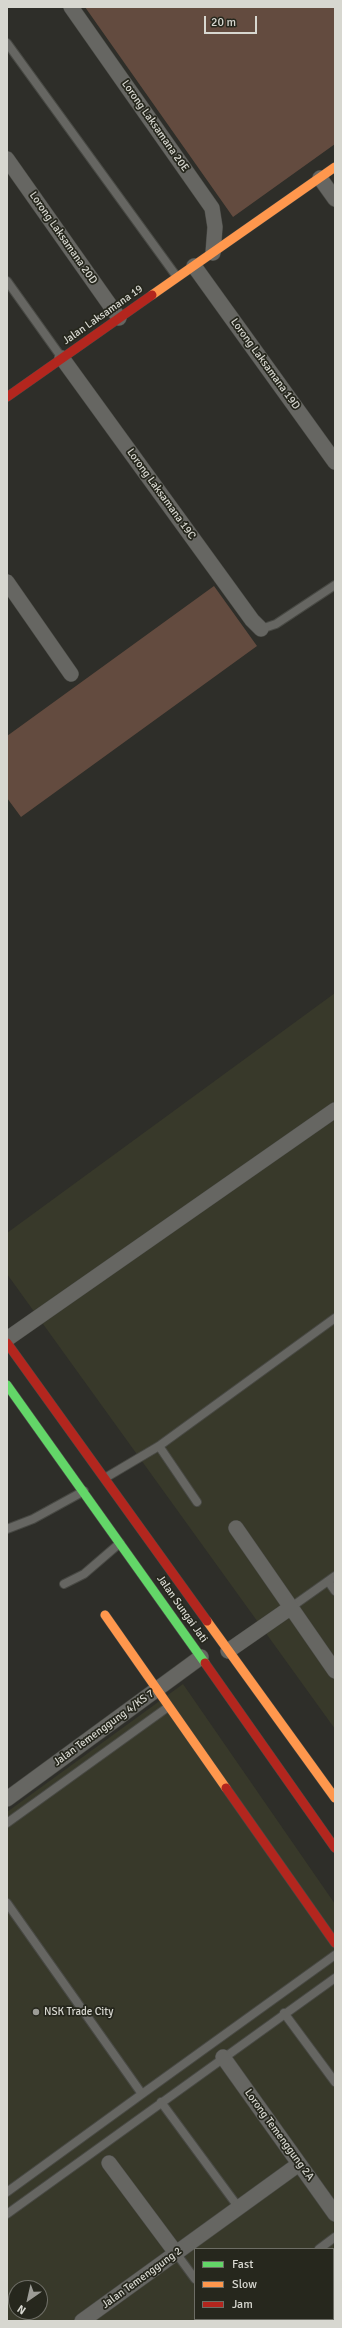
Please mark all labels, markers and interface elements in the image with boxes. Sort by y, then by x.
scale bar [206,8,259,34]
text: 20 m [211,15,236,30]
street label: Lorong Laksamana 20E [118,78,192,174]
street label: Lorong Laksamana 20D [26,189,100,287]
street label: Jalan Laksamana 19 [60,282,146,348]
street label: Lorong Laksamana 19D [227,316,303,412]
street label: Lorong Laksamana 19C [124,446,198,542]
street label: Jalan Sungai Jati [154,1573,210,1645]
street label: Jalan Temenggung 4/KS 7 [51,1687,157,1769]
place label: NSK Trade City [44,2005,113,2019]
marker: NSK Trade City [31,2007,41,2017]
street label: Lorong Temenggung 2A [241,2087,317,2183]
street label: Jalan Temenggung 2 [99,2245,185,2311]
legend [194,2248,334,2320]
text: Fast [232,2257,253,2272]
text: Slow [232,2277,257,2292]
north arrow [8,2280,48,2320]
text: Jam [232,2297,253,2312]
text: N [15,2302,28,2317]

